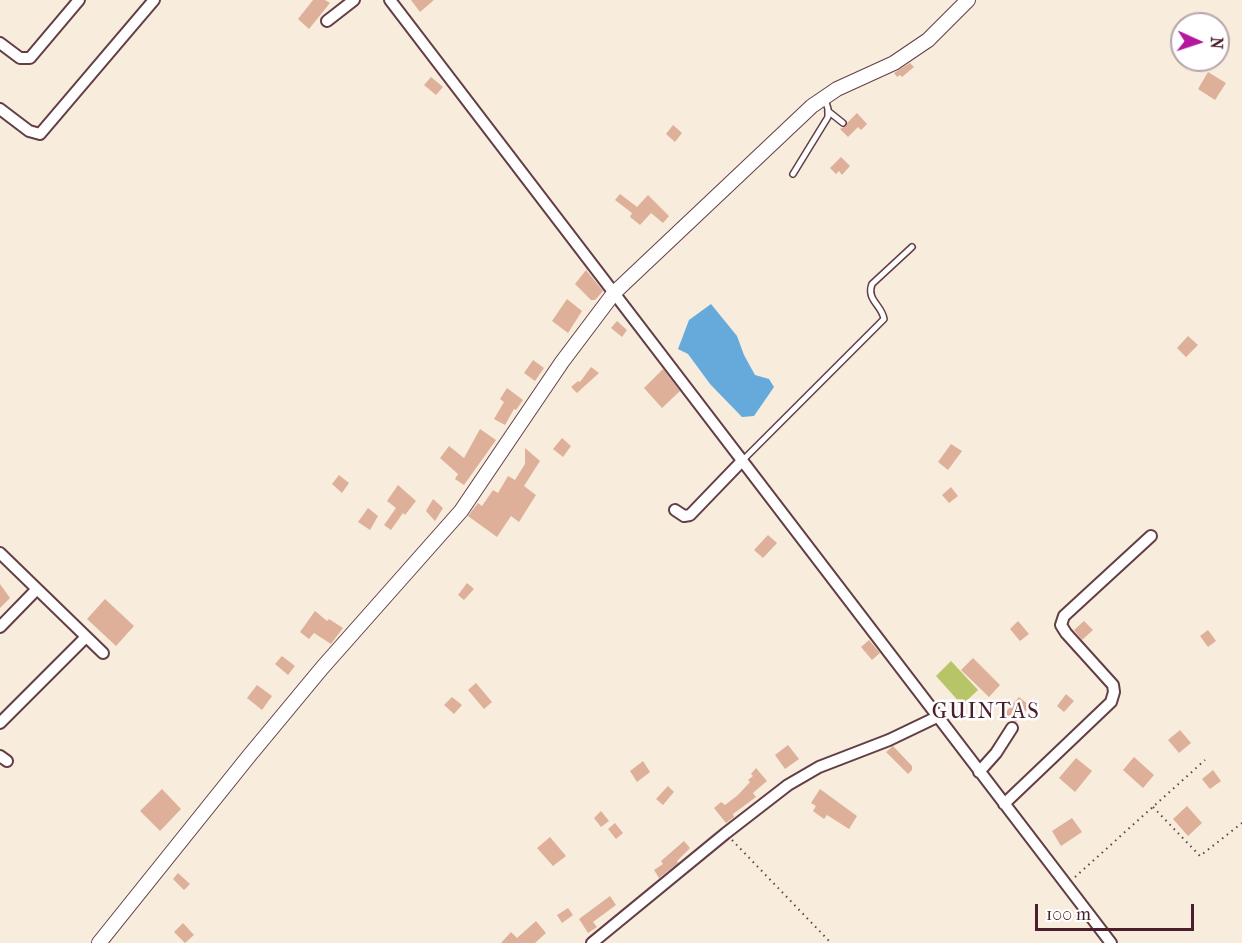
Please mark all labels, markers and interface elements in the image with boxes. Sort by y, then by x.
north arrow [1170,12,1230,72]
text: N [1207,36,1226,49]
district label: GUINTAS [932,700,1040,726]
scale bar [1038,892,1197,930]
text: 100 m [1046,904,1091,925]

